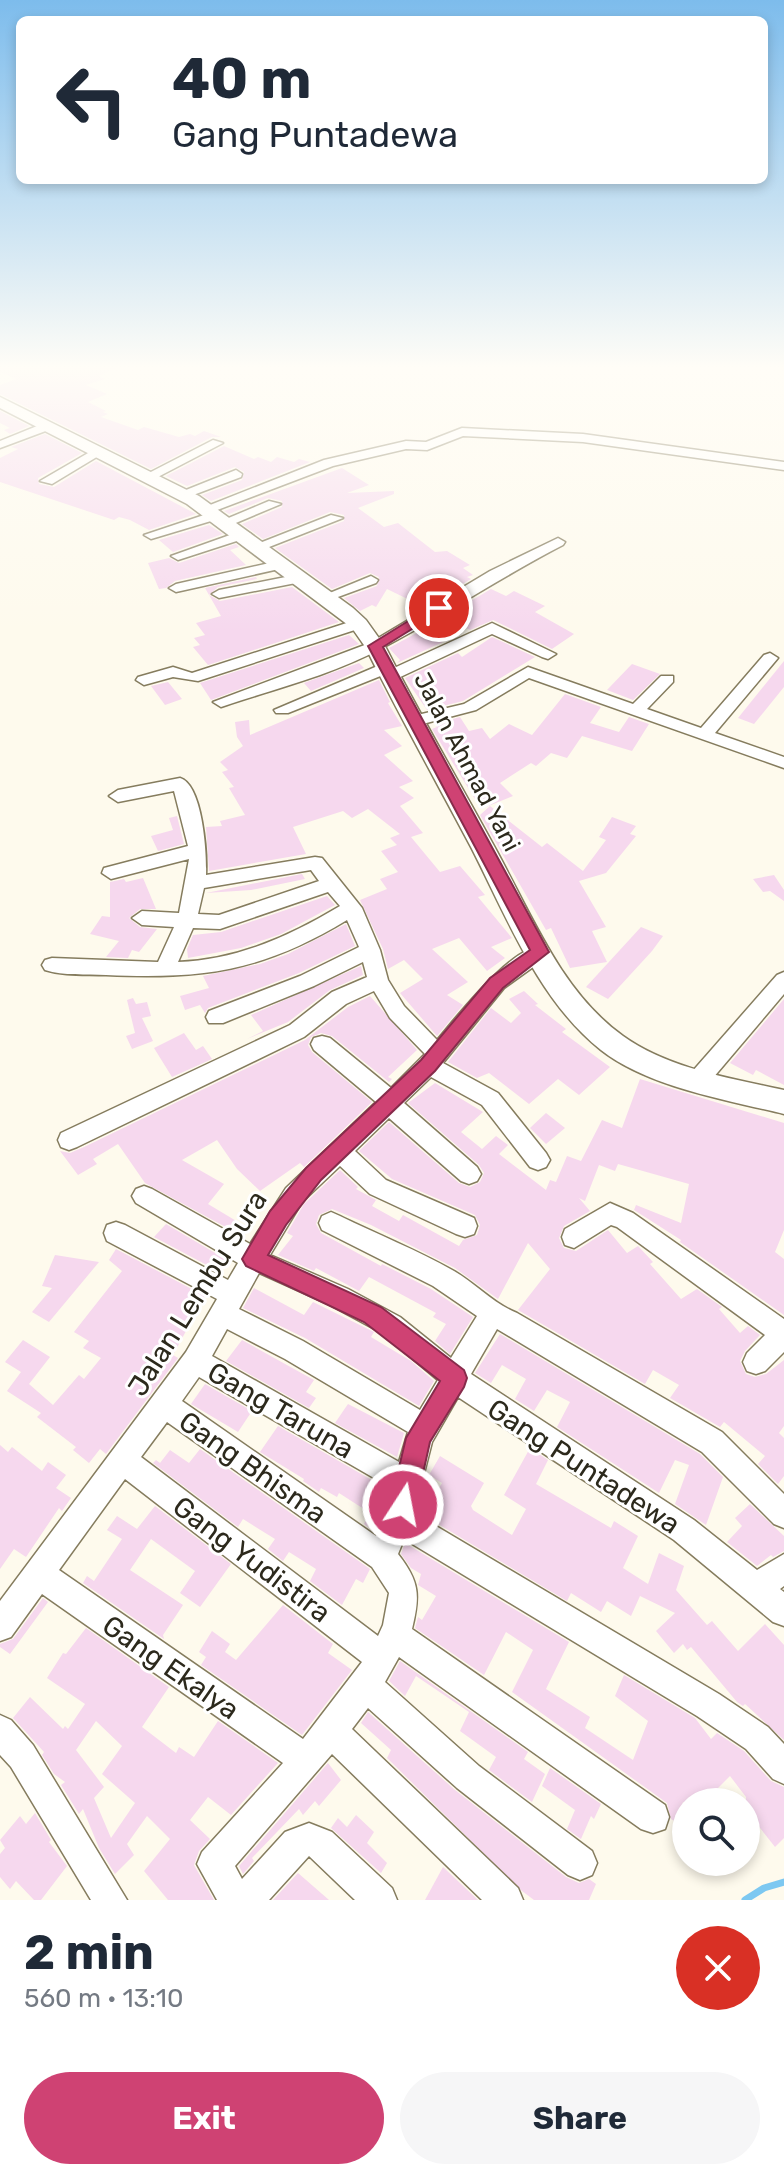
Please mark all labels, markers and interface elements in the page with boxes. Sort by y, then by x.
text: 40 m [172,46,312,112]
icon: left [40,48,144,152]
text: Gang Puntadewa [172,113,458,156]
pin [405,574,473,642]
icon: arrive [417,586,461,630]
street label: Jalan Ahmad Yani [408,668,526,856]
street label: Jalan Lembu Sura [121,1185,274,1402]
street label: Gang Taruna [202,1355,360,1466]
street label: Gang Puntadewa [481,1392,686,1541]
street label: Gang Bhisma [173,1404,333,1530]
position arrow [361,1463,445,1547]
street label: Gang Yudistira [166,1489,337,1629]
street label: Gang Ekalya [96,1608,245,1726]
map controls [672,1788,760,1876]
button: search [672,1788,760,1876]
text: 2 min [24,1924,154,1981]
button: close [676,1926,760,2010]
text: 560 m · 13:10 [24,1983,183,2014]
button: Exit [24,2072,384,2164]
button: Share [400,2072,760,2164]

